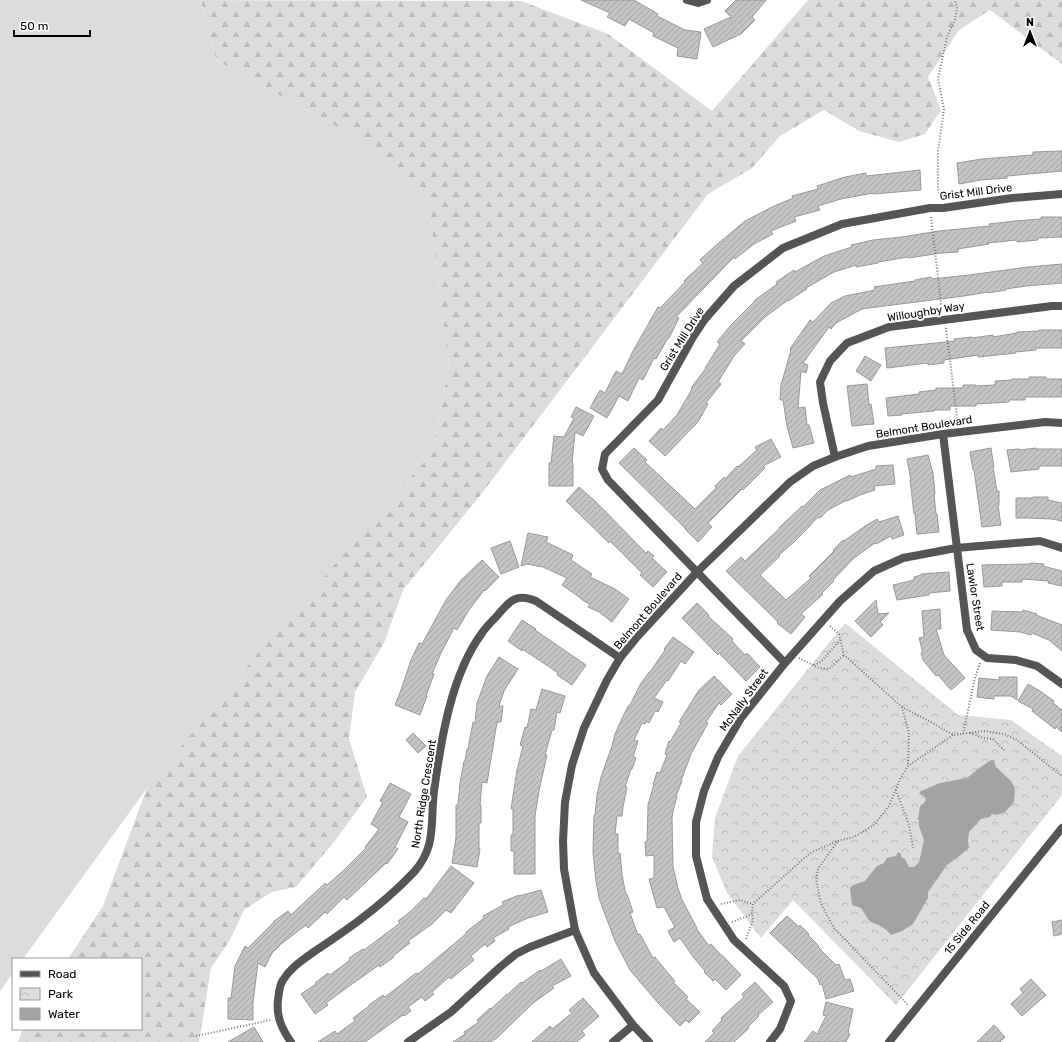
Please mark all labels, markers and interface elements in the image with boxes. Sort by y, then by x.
scale bar [14,12,90,38]
north arrow [1010,12,1050,52]
text: N [1026,16,1034,29]
text: 50 m [20,19,48,33]
street label: Grist Mill Drive [939,181,1013,203]
street label: Willoughby Way [886,299,966,325]
street label: Grist Mill Drive [657,305,707,373]
street label: Belmont Boulevard [875,413,973,441]
street label: Lawlor Street [963,562,987,633]
street label: Belmont Boulevard [611,570,685,652]
street label: McNally Street [717,666,771,734]
street label: North Ridge Crescent [409,738,439,849]
street label: 15 Side Road [942,899,992,957]
legend [12,958,142,1030]
text: Road [48,967,76,981]
text: Park [48,987,74,1001]
text: Water [48,1007,80,1021]

